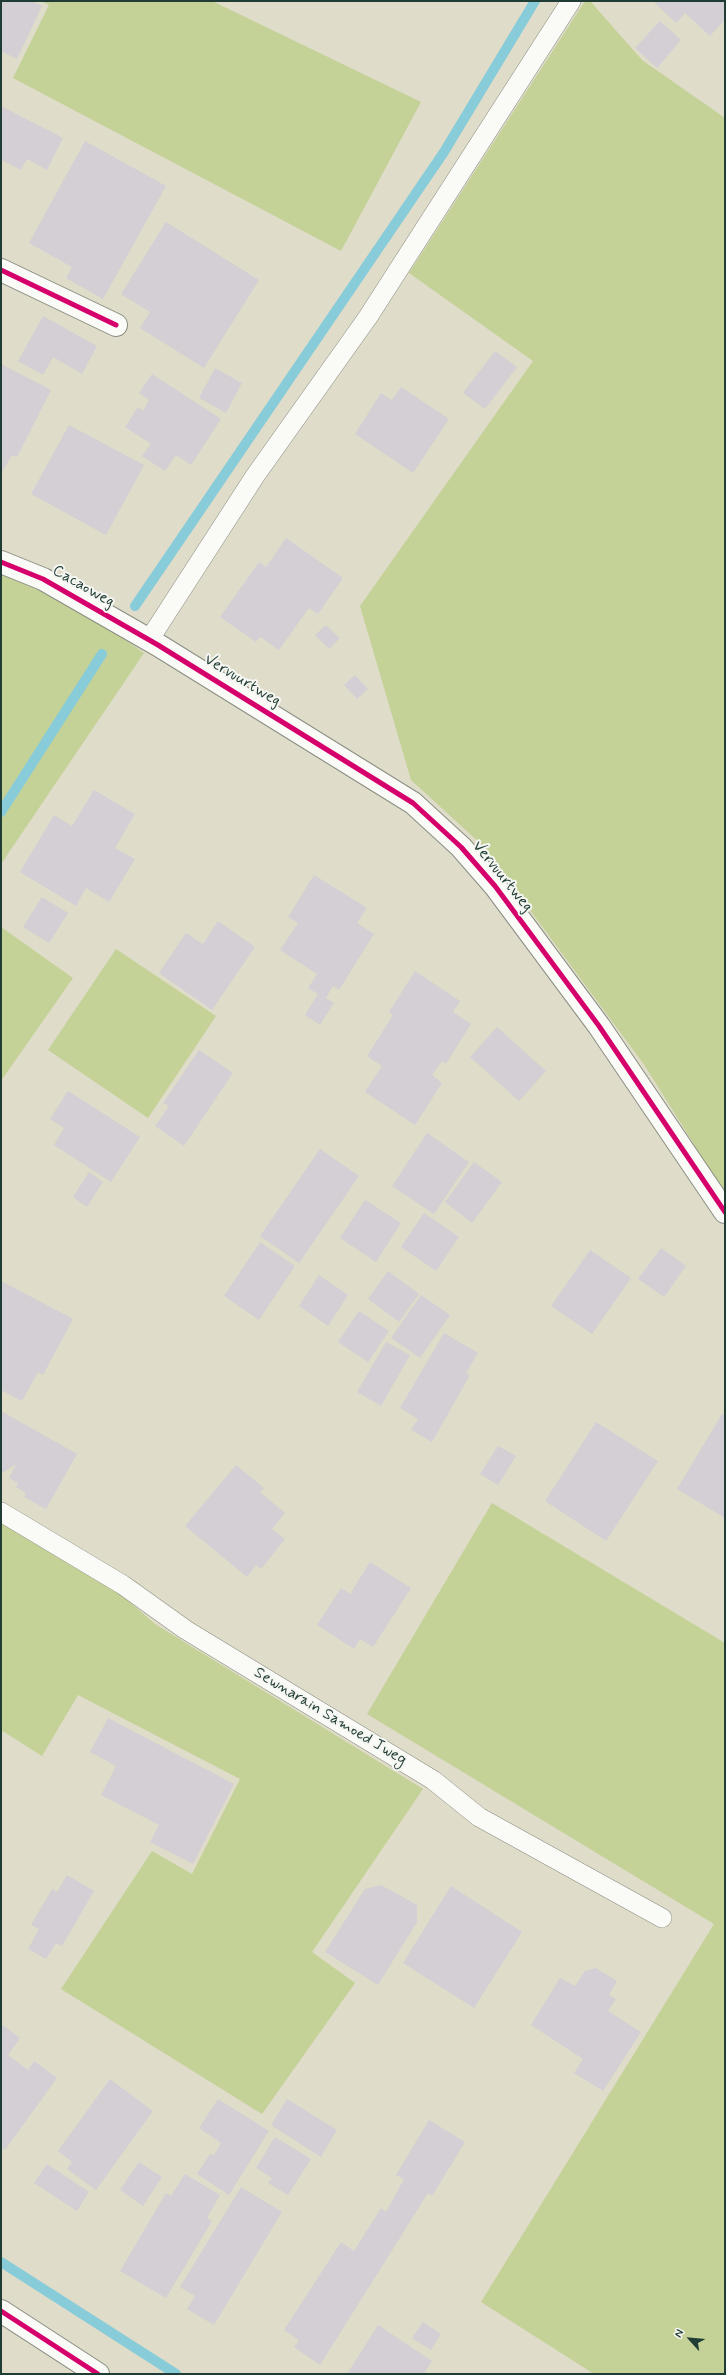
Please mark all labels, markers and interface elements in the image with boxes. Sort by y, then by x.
street label: Cacaoweg [49,562,117,612]
street label: Vervuurtweg [200,651,284,711]
street label: Vervuurtweg [467,838,537,916]
street label: Sewnarain Samoed Jweg [250,1664,410,1770]
north arrow [670,2319,710,2359]
text: N [671,2327,687,2340]

